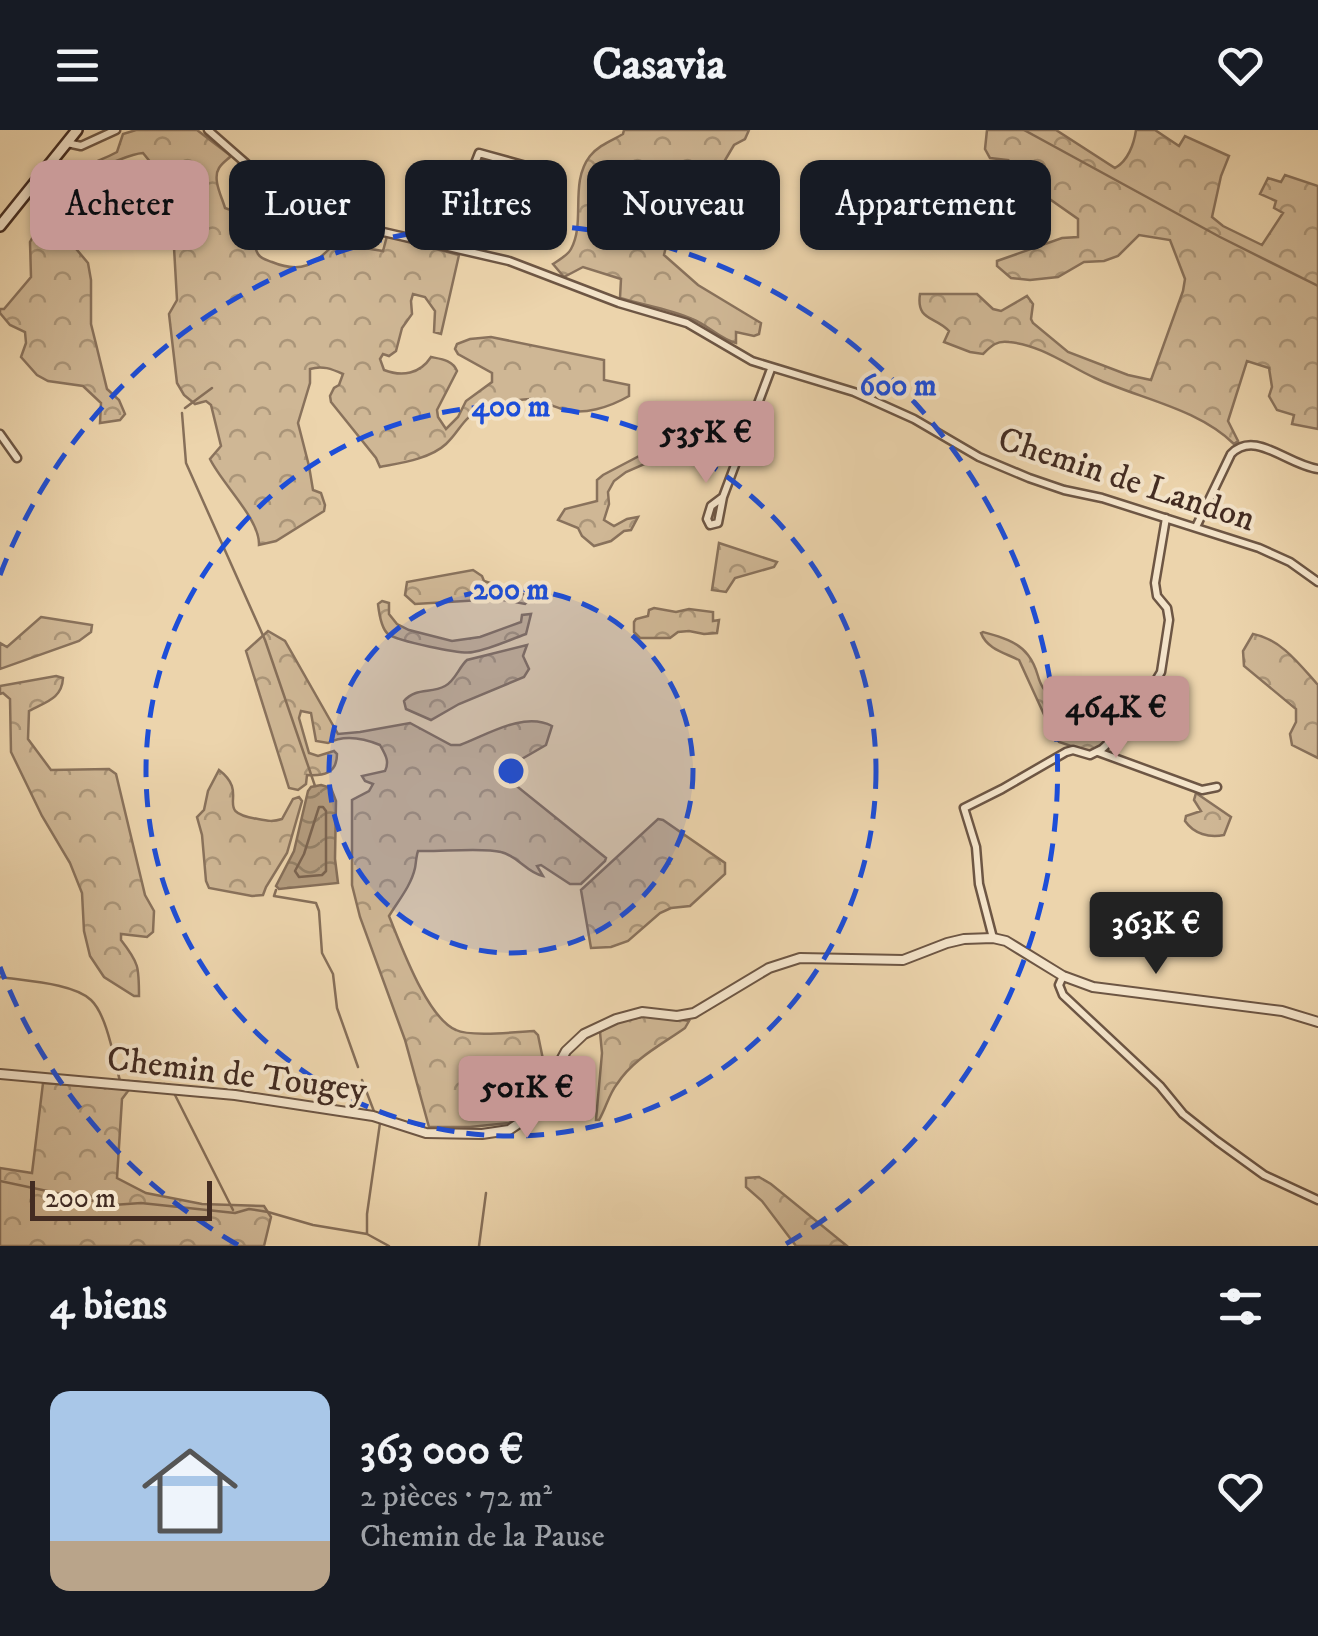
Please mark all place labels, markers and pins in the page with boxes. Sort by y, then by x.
pin: 535K € [625,401,787,486]
pin: 464K € [1035,676,1197,761]
centre of rings [493,753,529,789]
pin: 363K € [1075,892,1237,977]
pin: 501K € [446,1056,608,1141]

